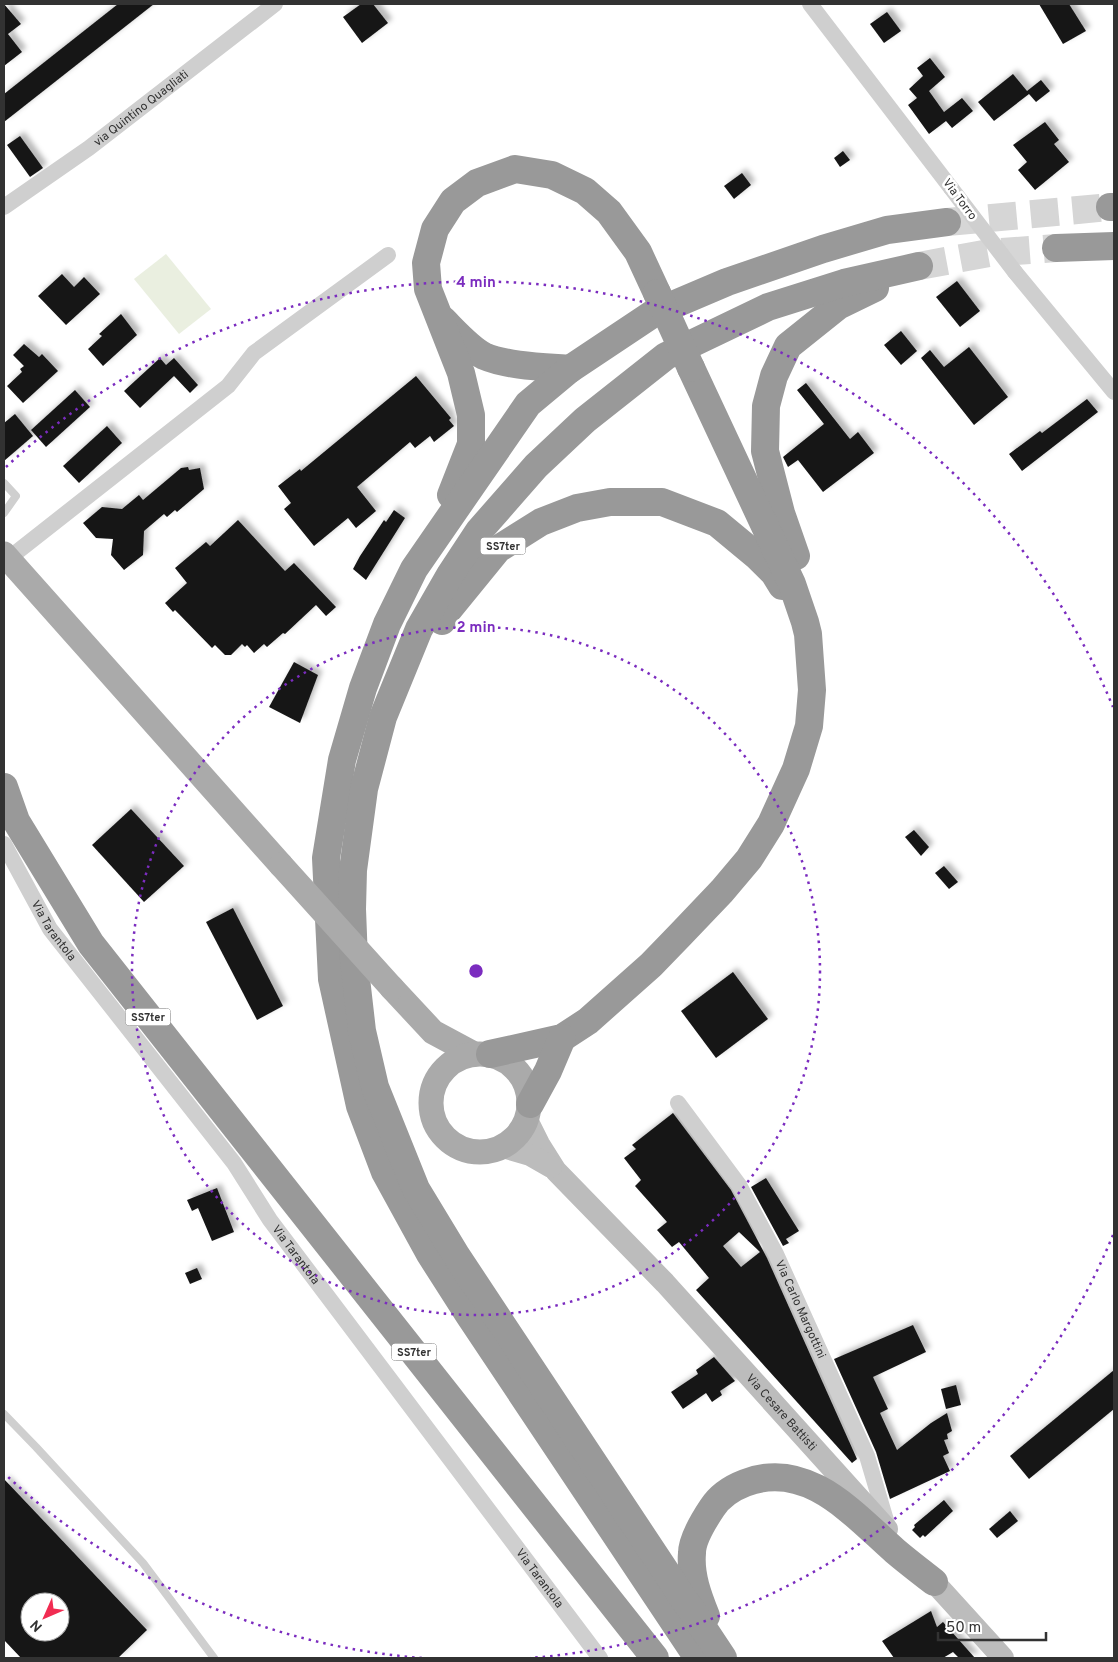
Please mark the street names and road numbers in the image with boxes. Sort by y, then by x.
street label: via Quintino Quagliati [91,67,192,150]
street label: Via Torro [938,176,980,224]
road number: SS7ter [480,538,526,554]
street label: Via Tarantola [27,898,79,965]
road number: SS7ter [126,1009,170,1026]
street label: Via Tarantola [268,1222,323,1288]
street label: Via Carlo Margottini [771,1258,829,1361]
road number: SS7ter [392,1344,436,1360]
street label: Via Cesare Battisti [742,1371,820,1455]
street label: Via Tarantola [511,1546,566,1612]

